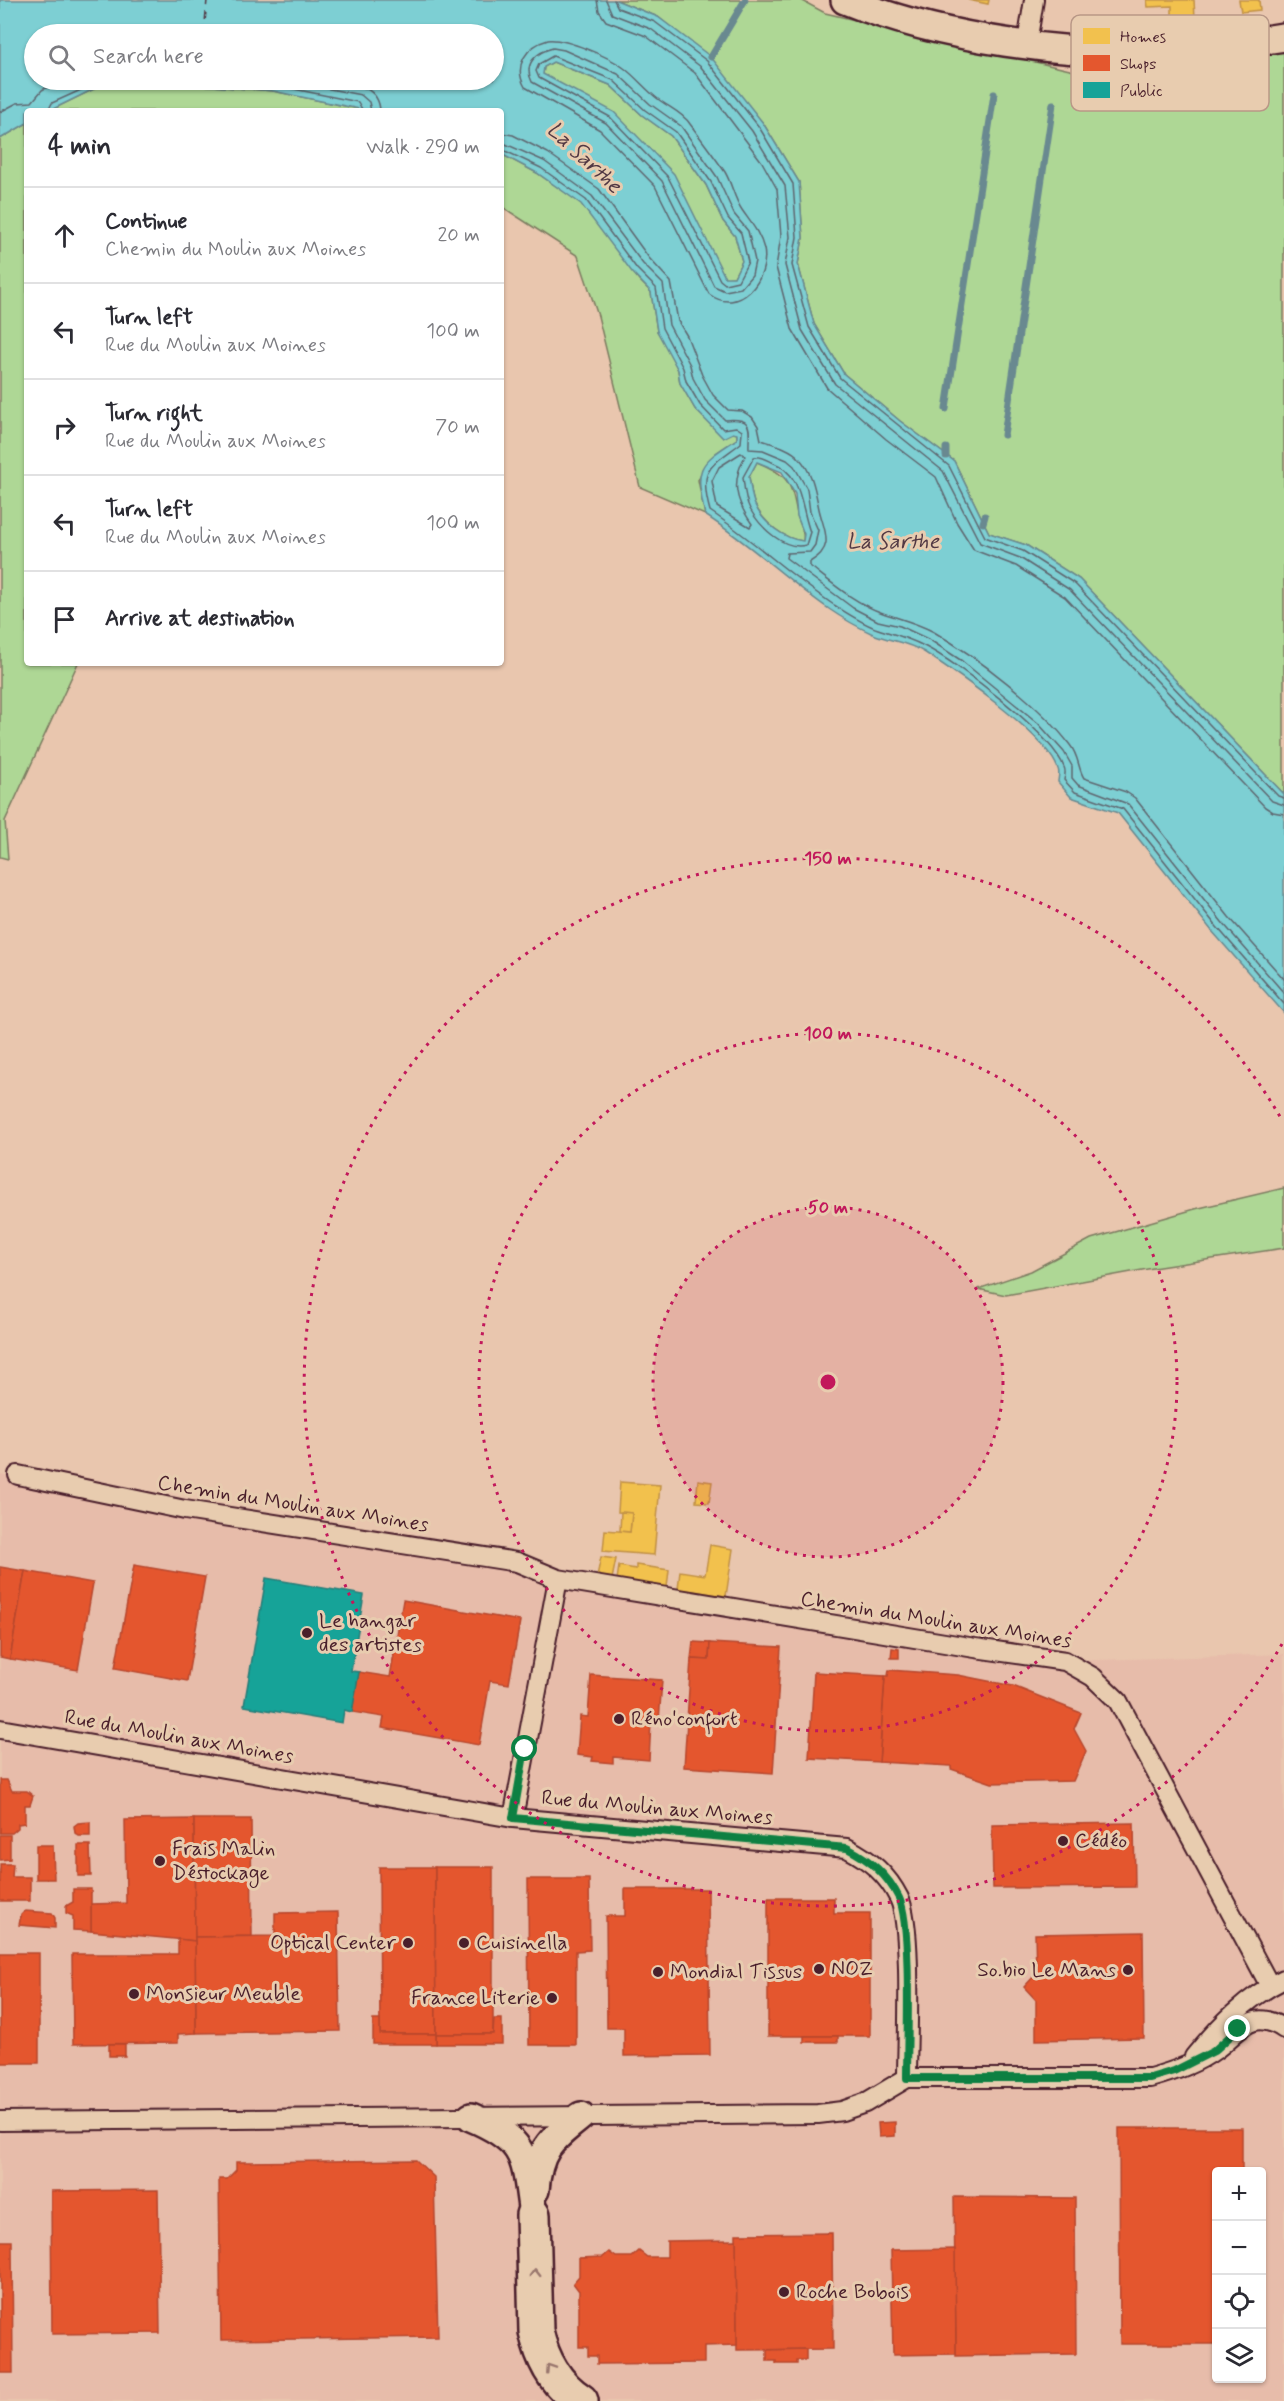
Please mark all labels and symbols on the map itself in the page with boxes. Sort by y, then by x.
legend [1071,15,1269,111]
text: Homes [1120,27,1166,48]
text: Shops [1120,54,1157,75]
text: Public [1120,81,1163,102]
water label: La Sarthe [541,116,628,201]
water label: La Sarthe [847,528,940,556]
text: 150 m [804,847,852,871]
text: 100 m [804,1022,852,1046]
text: 50 m [808,1196,848,1220]
centre of rings [818,1372,838,1392]
street label: Chemin du Moulin aux Moines [155,1469,431,1539]
street label: Chemin du Moulin aux Moines [798,1585,1074,1655]
place label: Le hangar des artistes [319,1607,422,1659]
marker: Le hangar des artistes [300,1626,314,1640]
street label: Rue du Moulin aux Moines [62,1703,296,1771]
place label: Réno'confort [631,1705,738,1735]
marker: Réno'confort [612,1712,626,1726]
route start [511,1735,537,1761]
street label: Rue du Moulin aux Moines [540,1784,774,1832]
place label: Cédéo [1075,1827,1127,1855]
marker: Cédéo [1056,1834,1070,1848]
place label: Frais Malin Déstockage [172,1835,275,1888]
marker: Frais Malin Déstockage [153,1854,167,1868]
place label: Optical Center [270,1929,396,1957]
place label: Cuisinella [476,1929,568,1957]
marker: Optical Center [401,1936,415,1950]
marker: Cuisinella [457,1936,471,1950]
place label: NOZ [831,1955,872,1983]
place label: So.bio Le Mans [977,1956,1116,1984]
place label: Mondial Tissus [670,1958,802,1986]
marker: NOZ [812,1962,826,1976]
marker: So.bio Le Mans [1121,1963,1135,1977]
marker: Mondial Tissus [651,1965,665,1979]
place label: Monsieur Meuble [146,1980,301,2008]
place label: France Literie [411,1984,540,2012]
marker: Monsieur Meuble [127,1987,141,2001]
marker: France Literie [545,1991,559,2005]
route end [1224,2015,1250,2041]
one-way arrow [528,2268,541,2277]
place label: Roche Bobois [796,2278,909,2306]
marker: Roche Bobois [777,2285,791,2299]
one-way arrow [546,2364,557,2375]

